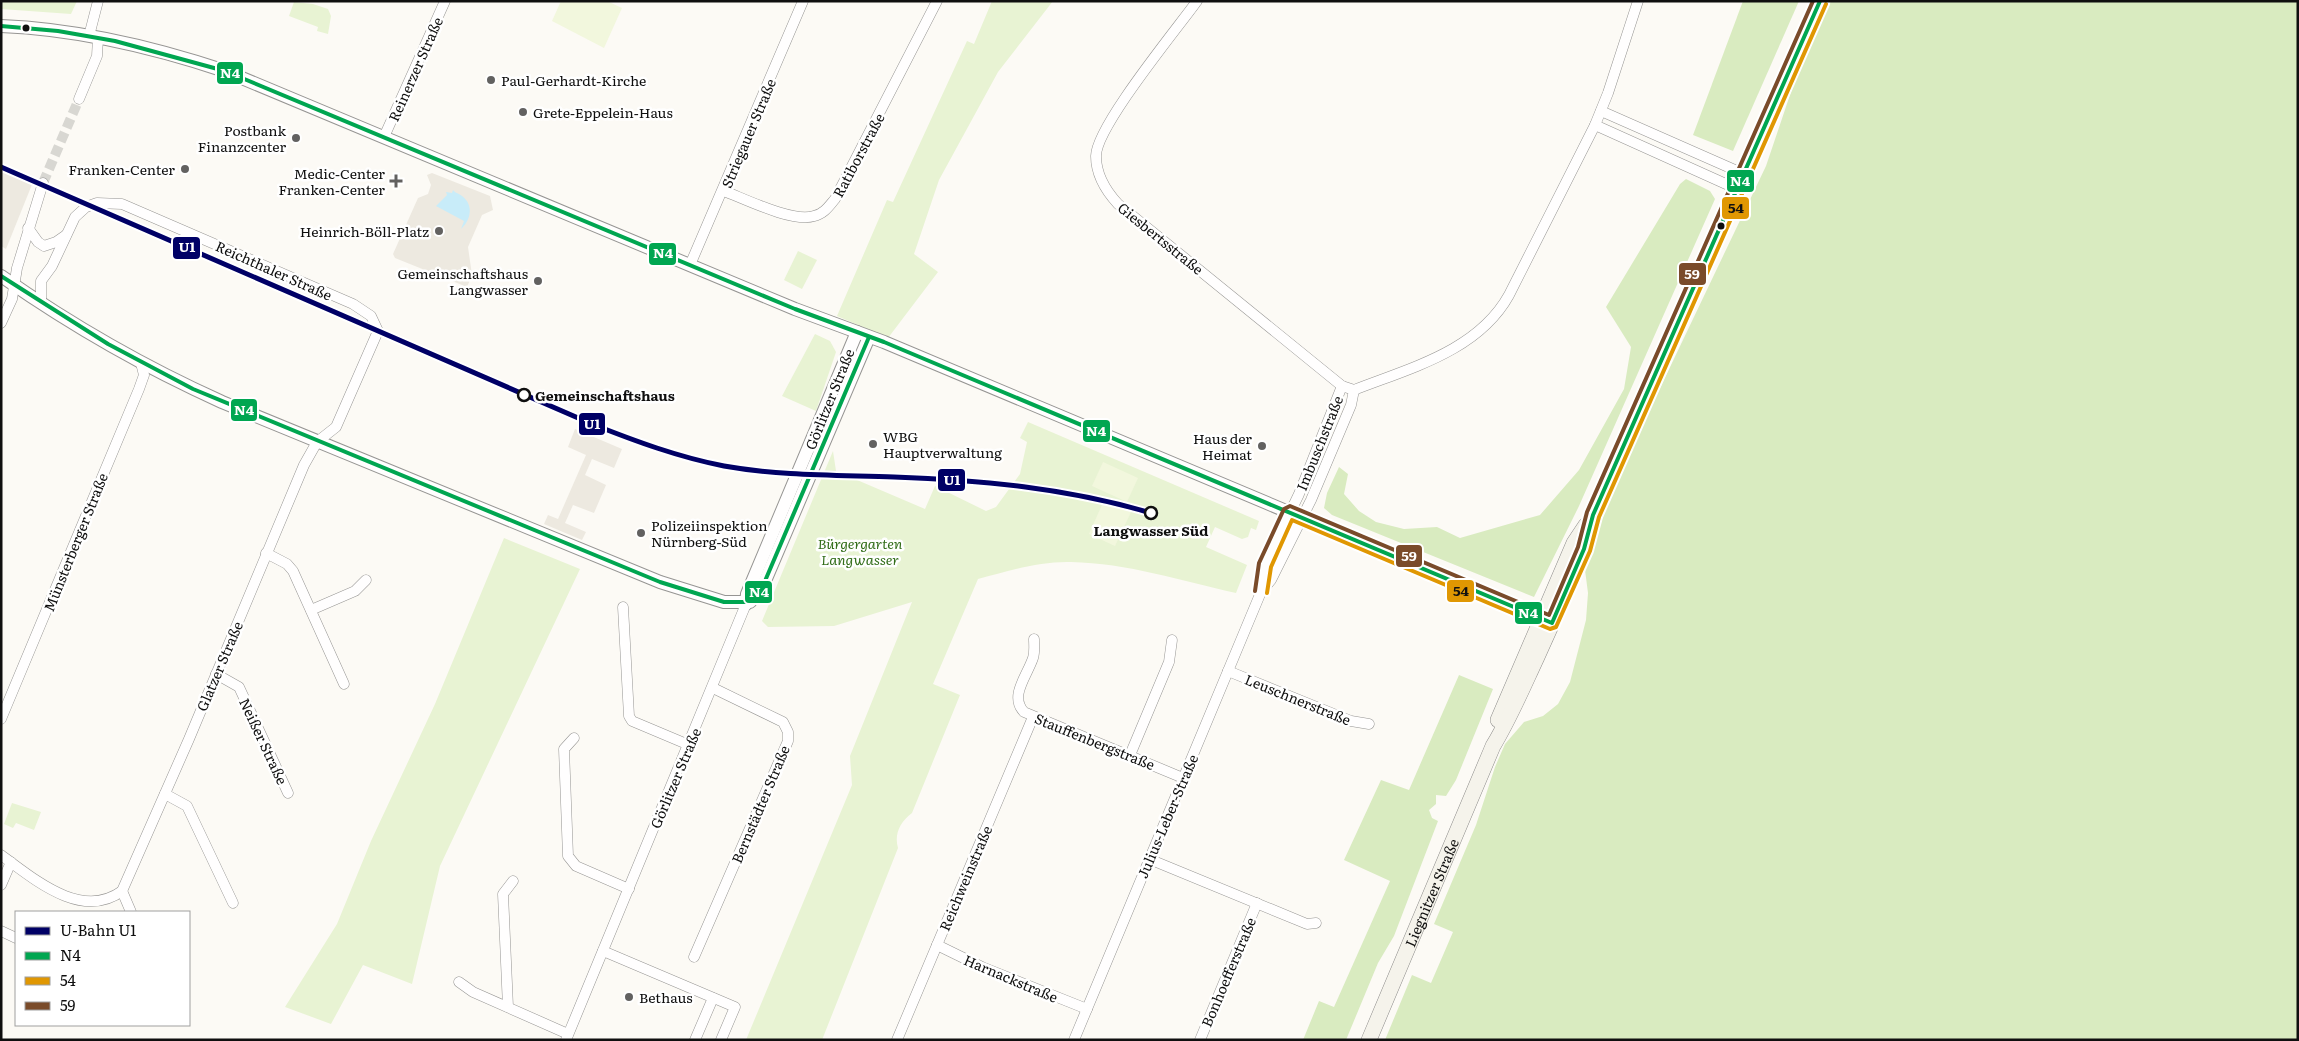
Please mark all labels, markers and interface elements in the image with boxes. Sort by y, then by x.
street label: Reinerzer Straße [383,14,447,124]
unlabelled marker [21,23,31,33]
line badge: N4 [216,61,244,85]
text: N4 [220,62,241,82]
place label: Paul-Gerhardt-Kirche [501,70,646,90]
marker: Paul-Gerhardt-Kirche [485,74,497,86]
street label: Striegauer Straße [716,75,780,191]
place label: Grete-Eppelein-Haus [533,102,673,122]
marker: Grete-Eppelein-Haus [517,106,529,118]
street label: Ratiborstraße [827,109,889,201]
place label: Postbank Finanzcenter [198,120,286,156]
marker: Postbank Finanzcenter [290,132,302,144]
place label: Franken-Center [69,159,175,179]
marker: Franken-Center [179,163,191,175]
place label: Medic-Center Franken-Center [279,163,385,199]
line badge: N4 [1726,169,1755,193]
text: N4 [1730,170,1751,190]
marker: Medic-Center Franken-Center [389,174,403,188]
line badge: 54 [1721,196,1750,220]
street label: Giesbertsstraße [1114,197,1208,279]
text: 54 [1728,197,1745,217]
place label: Heinrich-Böll-Platz [300,221,429,241]
unlabelled marker [1716,221,1726,231]
marker: Heinrich-Böll-Platz [433,225,445,237]
street label: Reichthaler Straße [213,235,335,305]
line badge: U1 [172,236,201,260]
text: U1 [179,236,196,256]
line badge: N4 [648,242,677,266]
text: N4 [653,242,674,262]
line badge: 59 [1678,262,1707,286]
place label: Gemeinschaftshaus Langwasser [397,263,528,299]
text: 59 [1684,263,1700,283]
marker: Gemeinschaftshaus Langwasser [532,275,544,287]
street label: Görlitzer Straße [800,345,858,453]
place label: Gemeinschaftshaus [535,385,675,405]
marker: Gemeinschaftshaus [517,388,531,402]
street label: Imbuschstraße [1291,392,1347,494]
line badge: N4 [230,398,258,422]
text: N4 [234,399,255,419]
line badge: U1 [578,412,606,436]
text: U1 [584,413,601,433]
line badge: N4 [1082,419,1111,443]
text: N4 [1086,420,1107,440]
place label: WBG Hauptverwaltung [883,426,1002,462]
place label: Haus der Heimat [1193,428,1252,464]
marker: WBG Hauptverwaltung [867,438,879,450]
marker: Haus der Heimat [1256,440,1268,452]
line badge: U1 [937,468,966,492]
text: U1 [944,469,961,489]
street label: Münsterberger Straße [38,470,112,614]
marker: Langwasser Süd [1144,506,1158,520]
place label: Polizeiinspektion Nürnberg-Süd [651,515,767,551]
place label: Langwasser Süd [1094,520,1208,540]
marker: Polizeiinspektion Nürnberg-Süd [635,527,647,539]
park label: Bürgergarten Langwasser [818,533,903,569]
line badge: 59 [1395,544,1423,568]
text: 59 [1401,545,1417,565]
line badge: 54 [1446,579,1475,603]
line badge: N4 [744,580,773,604]
text: 54 [1453,580,1470,600]
text: N4 [749,581,770,601]
line badge: N4 [1514,601,1543,625]
text: N4 [1518,602,1539,622]
street label: Glatzer Straße [191,618,247,714]
street label: Leuschnerstraße [1242,669,1354,729]
street label: Neißer Straße [235,694,293,788]
street label: Stauffenbergstraße [1032,708,1158,774]
street label: Görlitzer Straße [645,725,705,831]
street label: Bernstädter Straße [726,742,794,866]
street label: Julius-Leber-Straße [1132,751,1202,881]
street label: Reichweinstraße [934,822,996,934]
street label: Liegnitzer Straße [1399,835,1463,950]
legend [15,911,190,1026]
street label: Bonhoefferstraße [1196,914,1260,1030]
text: U-Bahn U1 [60,918,136,941]
text: N4 [60,943,81,966]
street label: Harnackstraße [961,949,1061,1007]
text: 54 [60,968,76,991]
place label: Bethaus [639,987,693,1007]
marker: Bethaus [623,991,635,1003]
text: 59 [60,993,76,1016]

